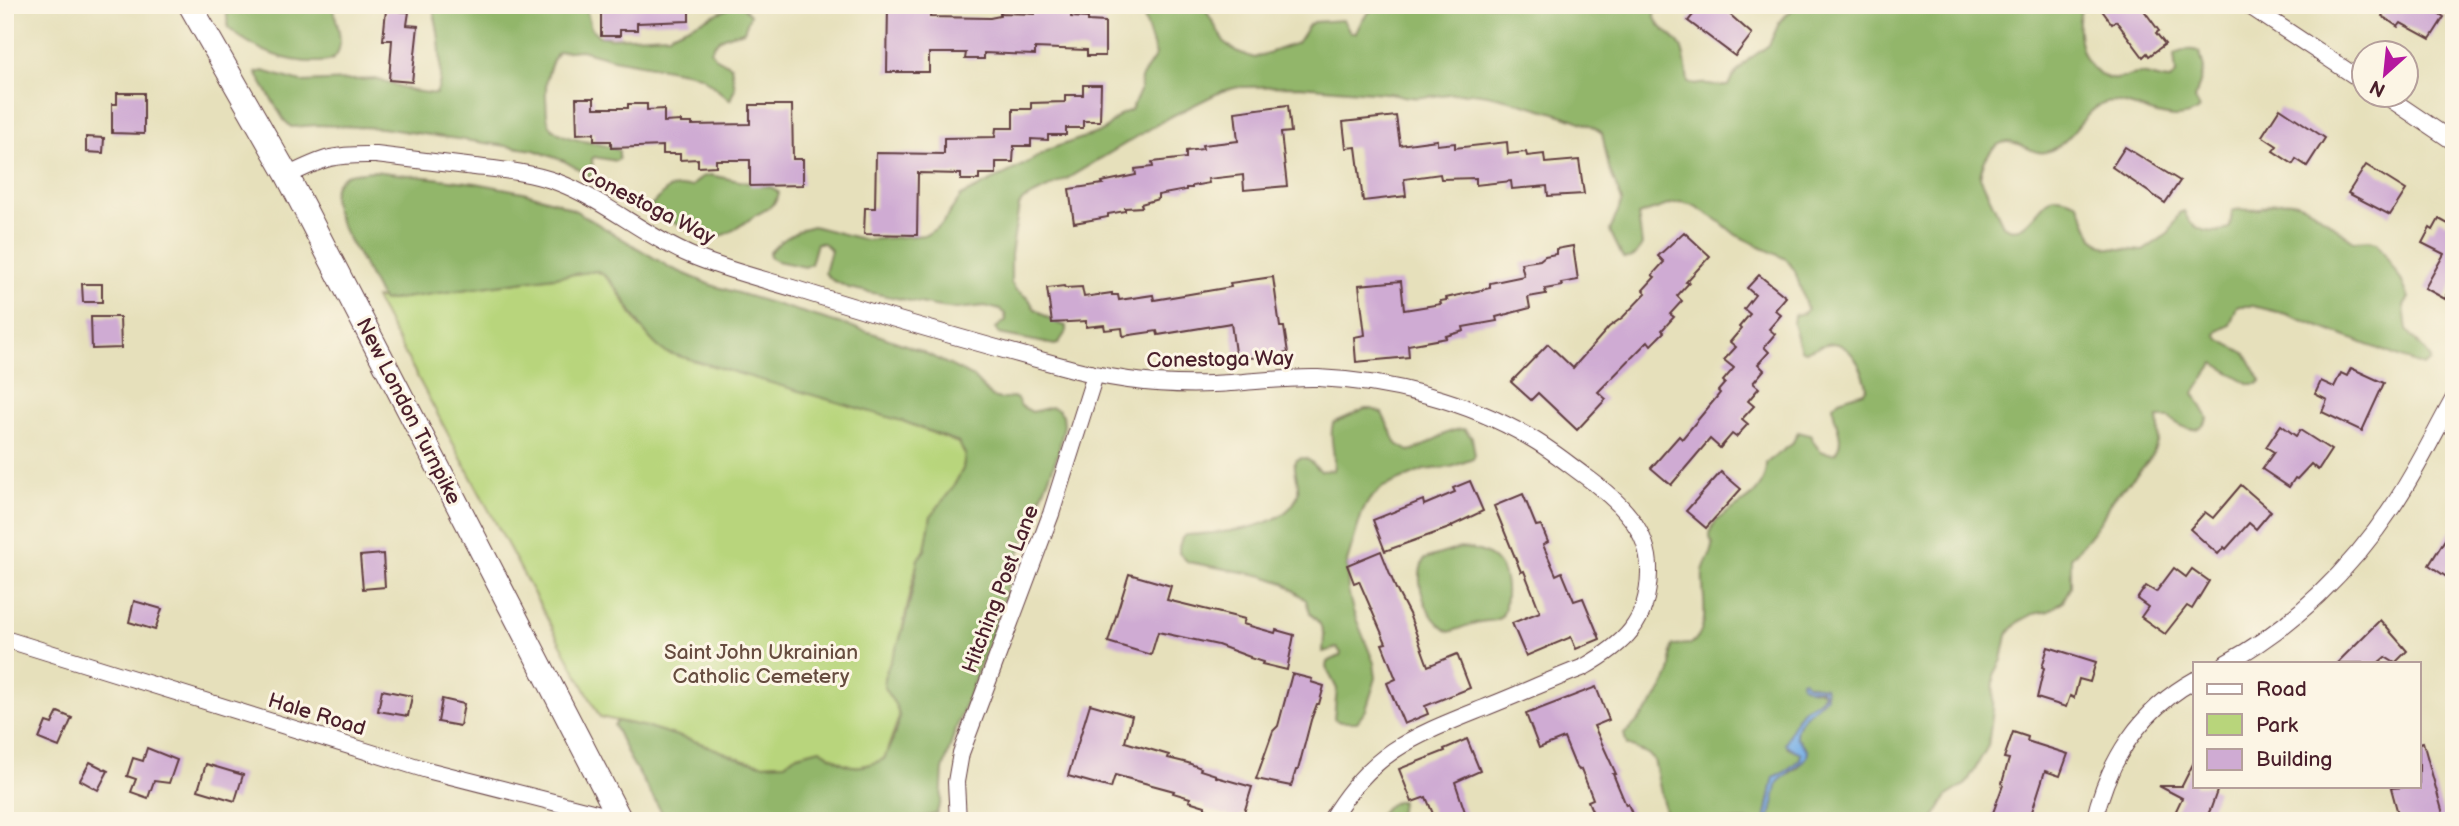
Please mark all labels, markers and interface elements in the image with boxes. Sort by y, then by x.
north arrow [2350,38,2420,108]
text: N [2366,74,2390,101]
street label: Conestoga Way [576,161,720,250]
street label: New London Turnpike [351,314,466,509]
street label: Conestoga Way [1146,346,1294,373]
street label: Hitching Post Lane [957,502,1044,677]
park label: Saint John Ukrainian Catholic Cemetery [664,640,858,689]
legend [2193,662,2420,788]
text: Road [2256,677,2307,702]
street label: Hale Road [265,688,369,741]
text: Park [2256,713,2299,738]
text: Building [2256,747,2332,772]

